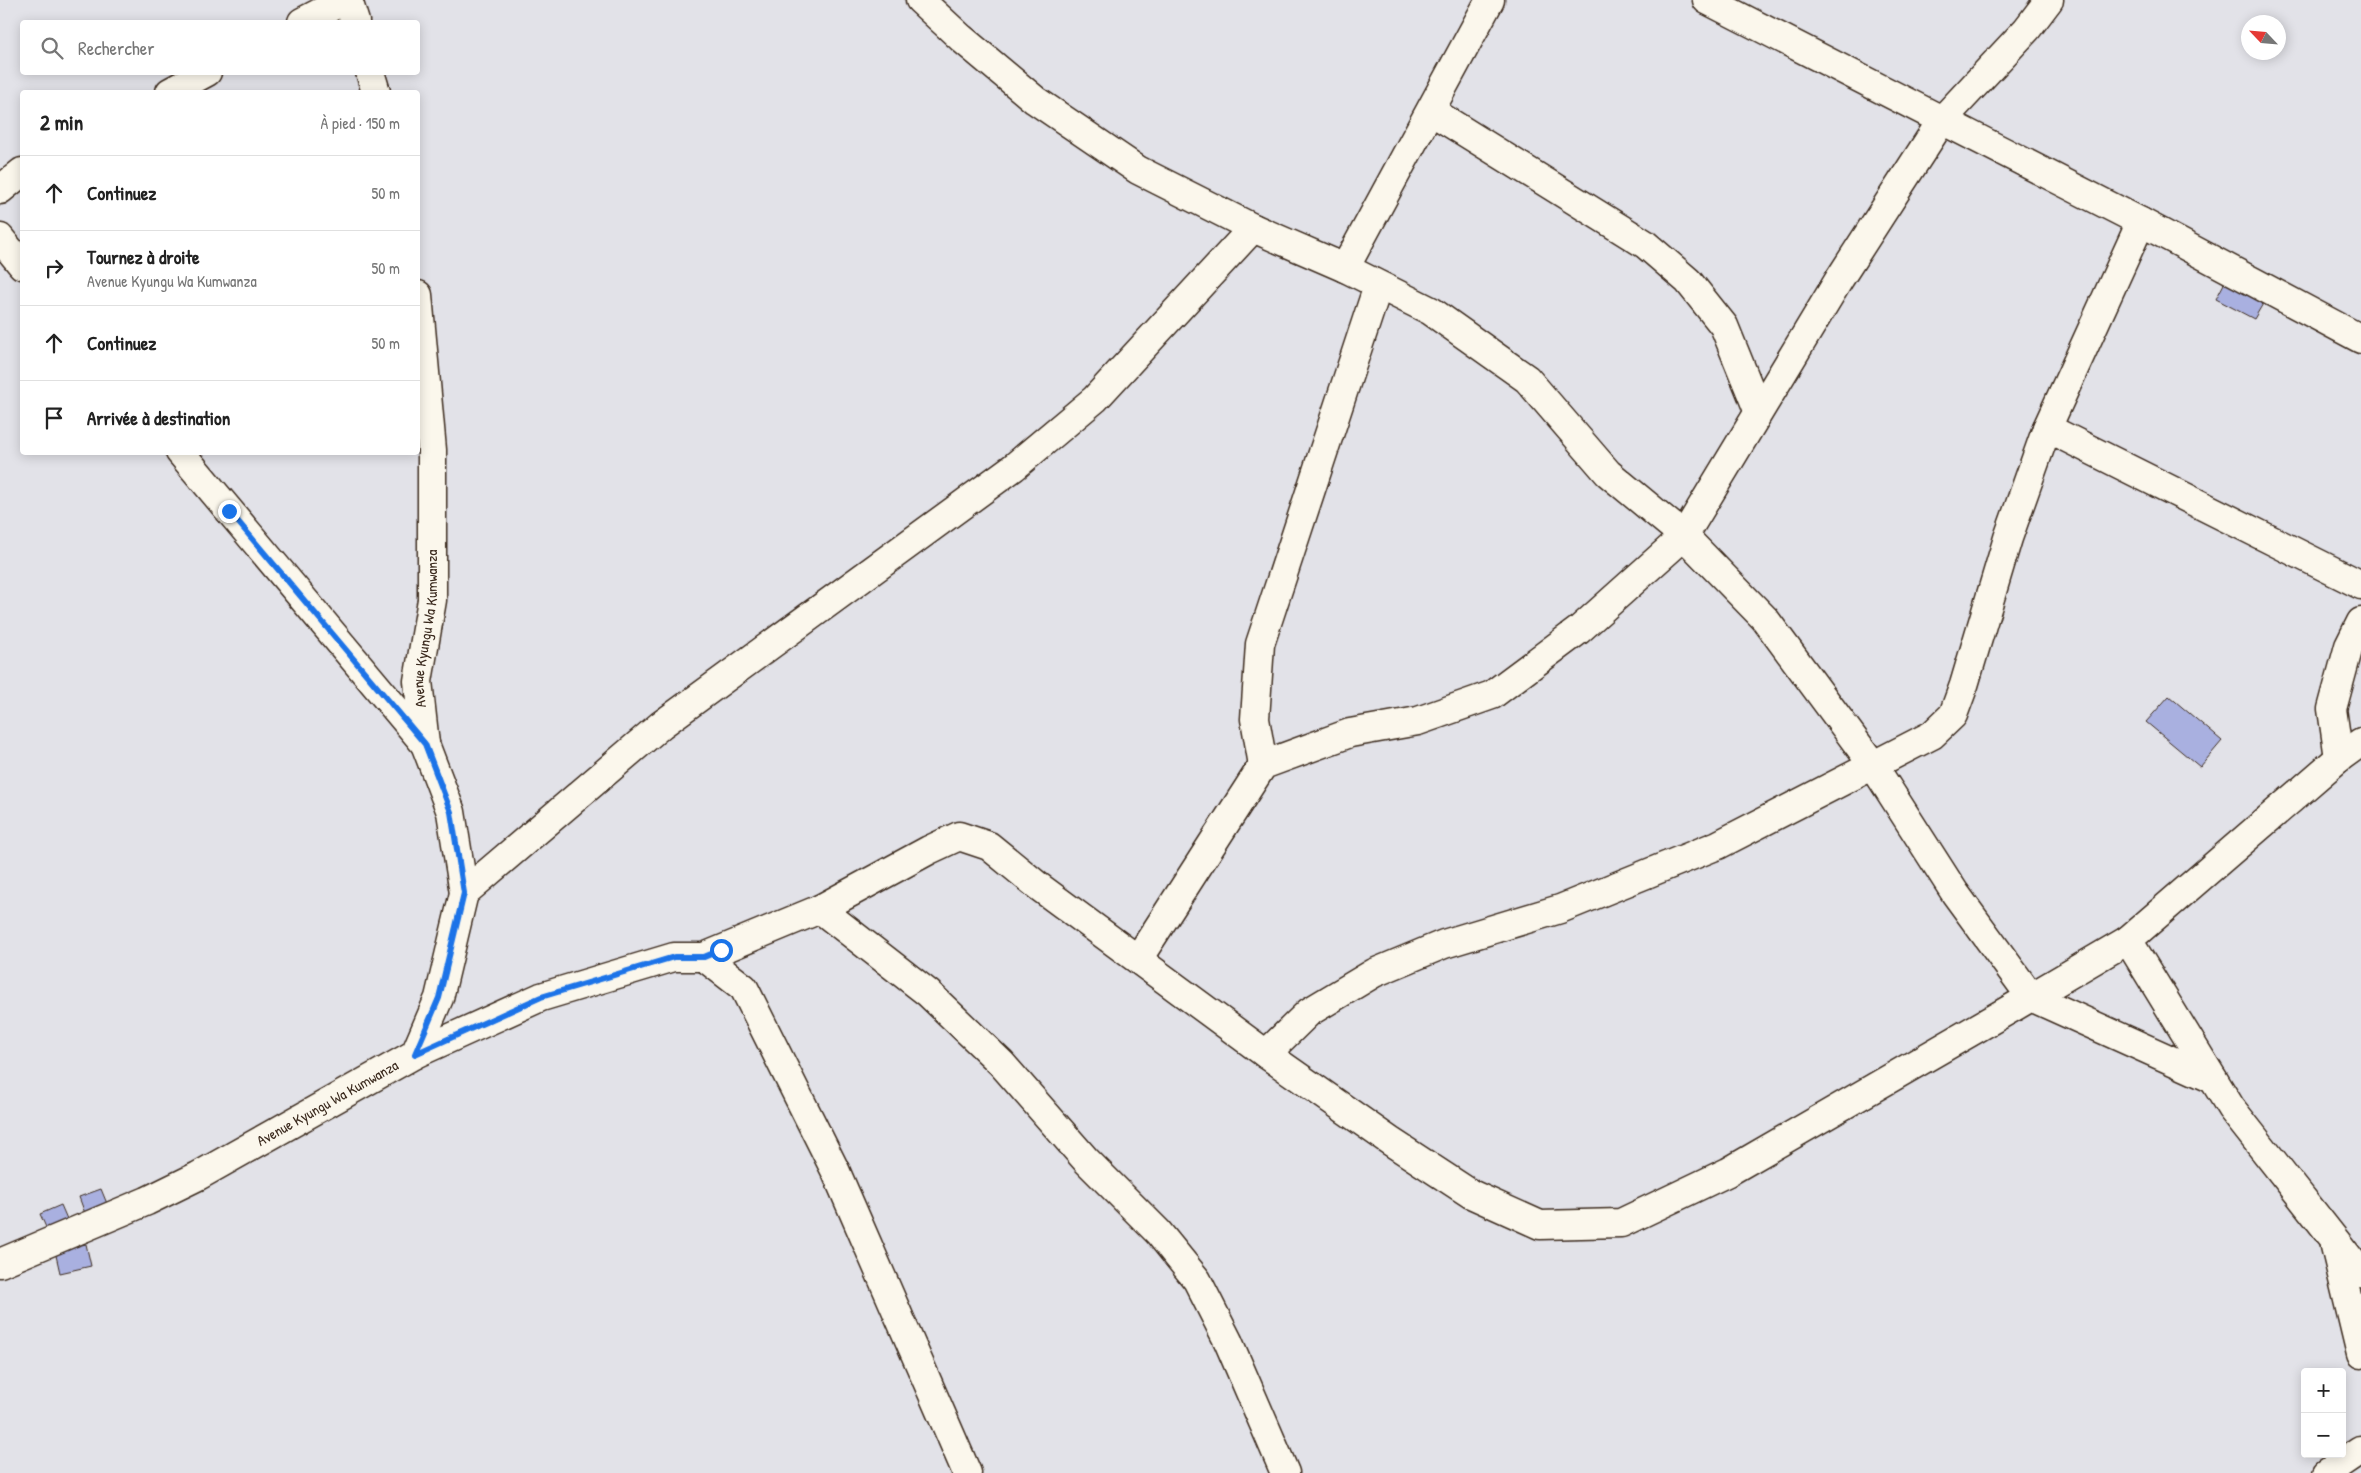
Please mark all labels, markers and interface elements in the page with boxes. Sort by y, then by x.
north arrow [2241,15,2286,60]
search box [20,20,420,75]
icon: search [38,34,66,62]
text: Rechercher [78,35,155,61]
text: 2 min [40,108,83,137]
text: À pied · 150 m [321,112,400,134]
icon: ahead [40,179,68,207]
text: Continuez [87,180,156,206]
text: 50 m [372,182,400,204]
text: Tournez à droite [87,244,200,270]
icon: right [40,254,68,282]
text: 50 m [372,257,400,279]
text: Avenue Kyungu Wa Kumwanza [87,270,257,292]
icon: ahead [40,329,68,357]
text: Continuez [87,330,156,356]
text: 50 m [372,332,400,354]
icon: arrive [40,404,68,432]
text: Arrivée à destination [87,405,230,431]
route end [218,500,241,523]
street label: Avenue Kyungu Wa Kumwanza [407,550,442,709]
route start [710,939,733,962]
street label: Avenue Kyungu Wa Kumwanza [253,1054,402,1151]
map controls [2301,1368,2346,1458]
button: + [2301,1368,2346,1413]
button: − [2301,1413,2346,1458]

